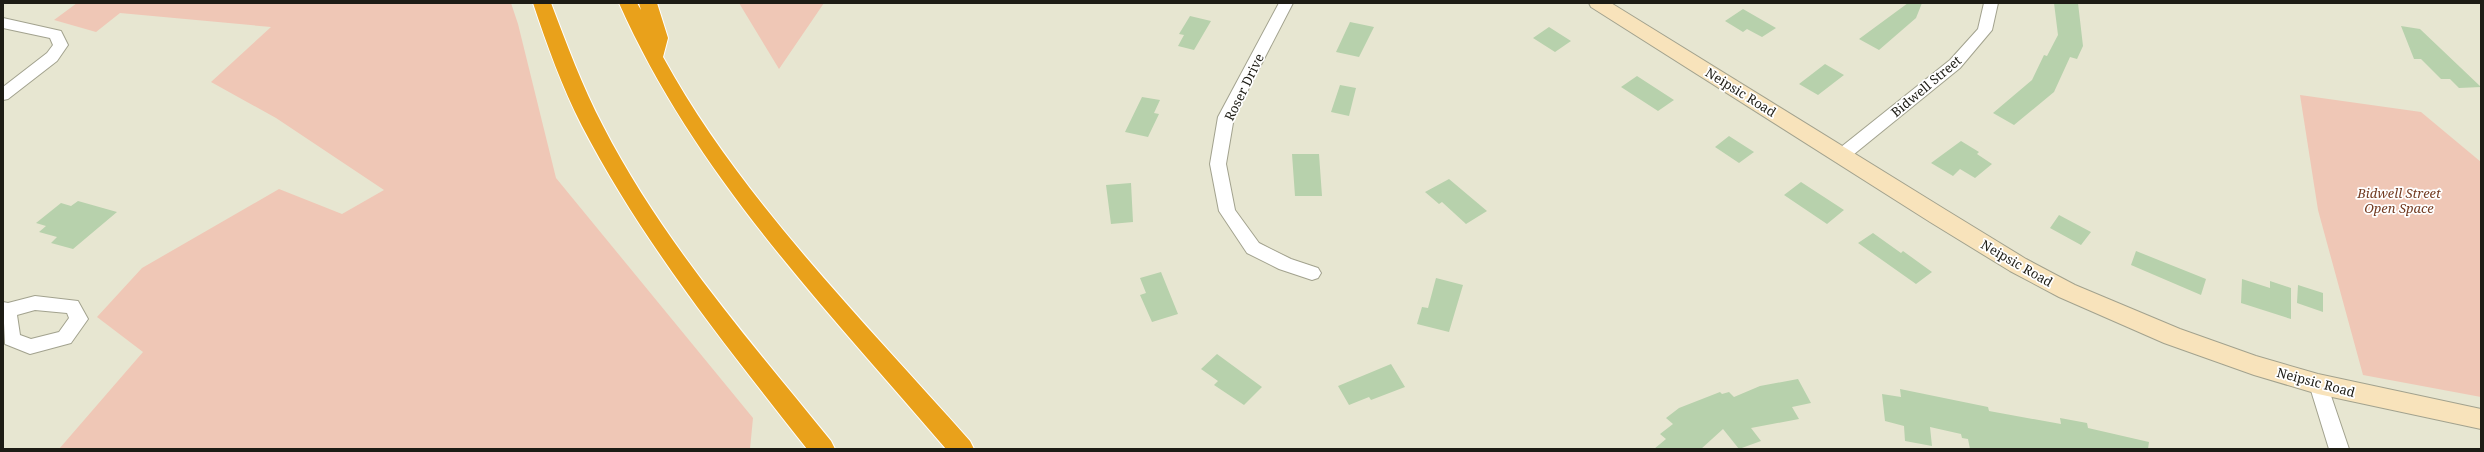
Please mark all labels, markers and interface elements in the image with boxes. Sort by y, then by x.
street label: Roser Drive [1220,50,1268,124]
street label: Bidwell Street [1887,51,1965,121]
street label: Neipsic Road [1702,63,1780,121]
park label: Bidwell Street Open Space [2356,184,2441,217]
street label: Neipsic Road [1978,235,2056,291]
street label: Neipsic Road [2275,363,2357,401]

